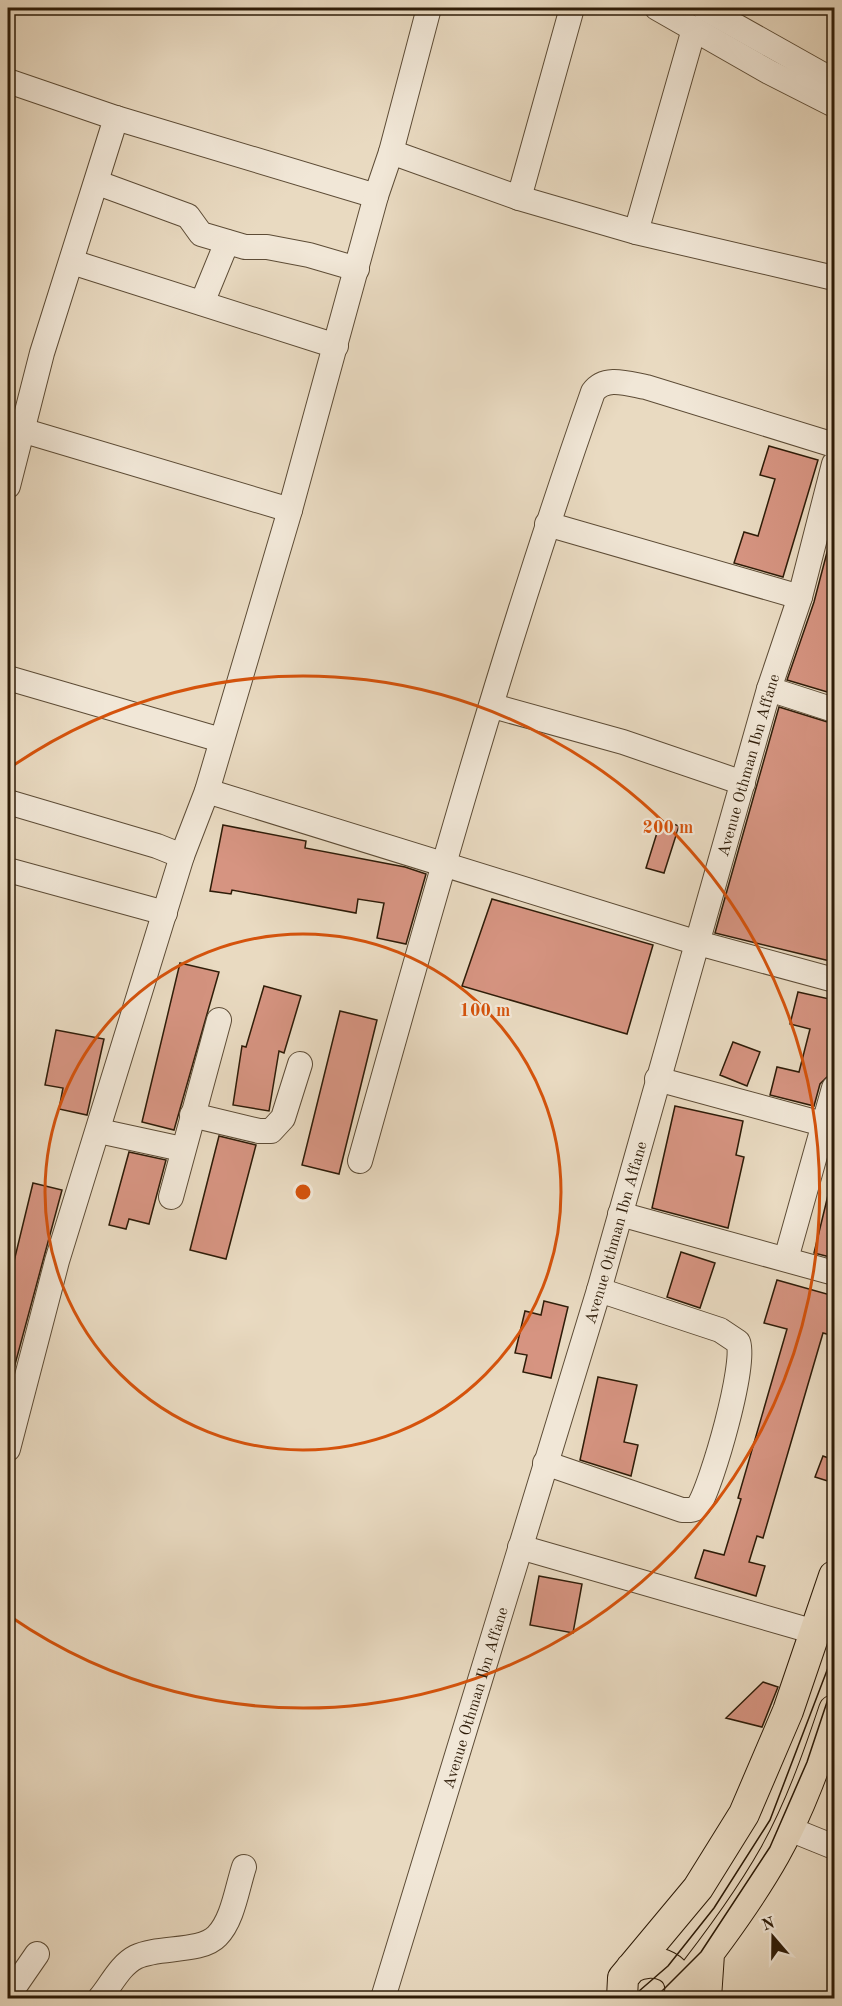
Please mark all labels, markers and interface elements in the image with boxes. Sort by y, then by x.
street label: Avenue Othman Ibn Affane [716,672,783,858]
text: 200 m [643,819,693,837]
text: 100 m [460,1002,510,1020]
street label: Avenue Othman Ibn Affane [583,1140,651,1326]
centre of rings [293,1182,313,1202]
street label: Avenue Othman Ibn Affane [441,1606,512,1791]
north arrow [743,1907,803,1967]
text: N [760,1915,778,1934]

